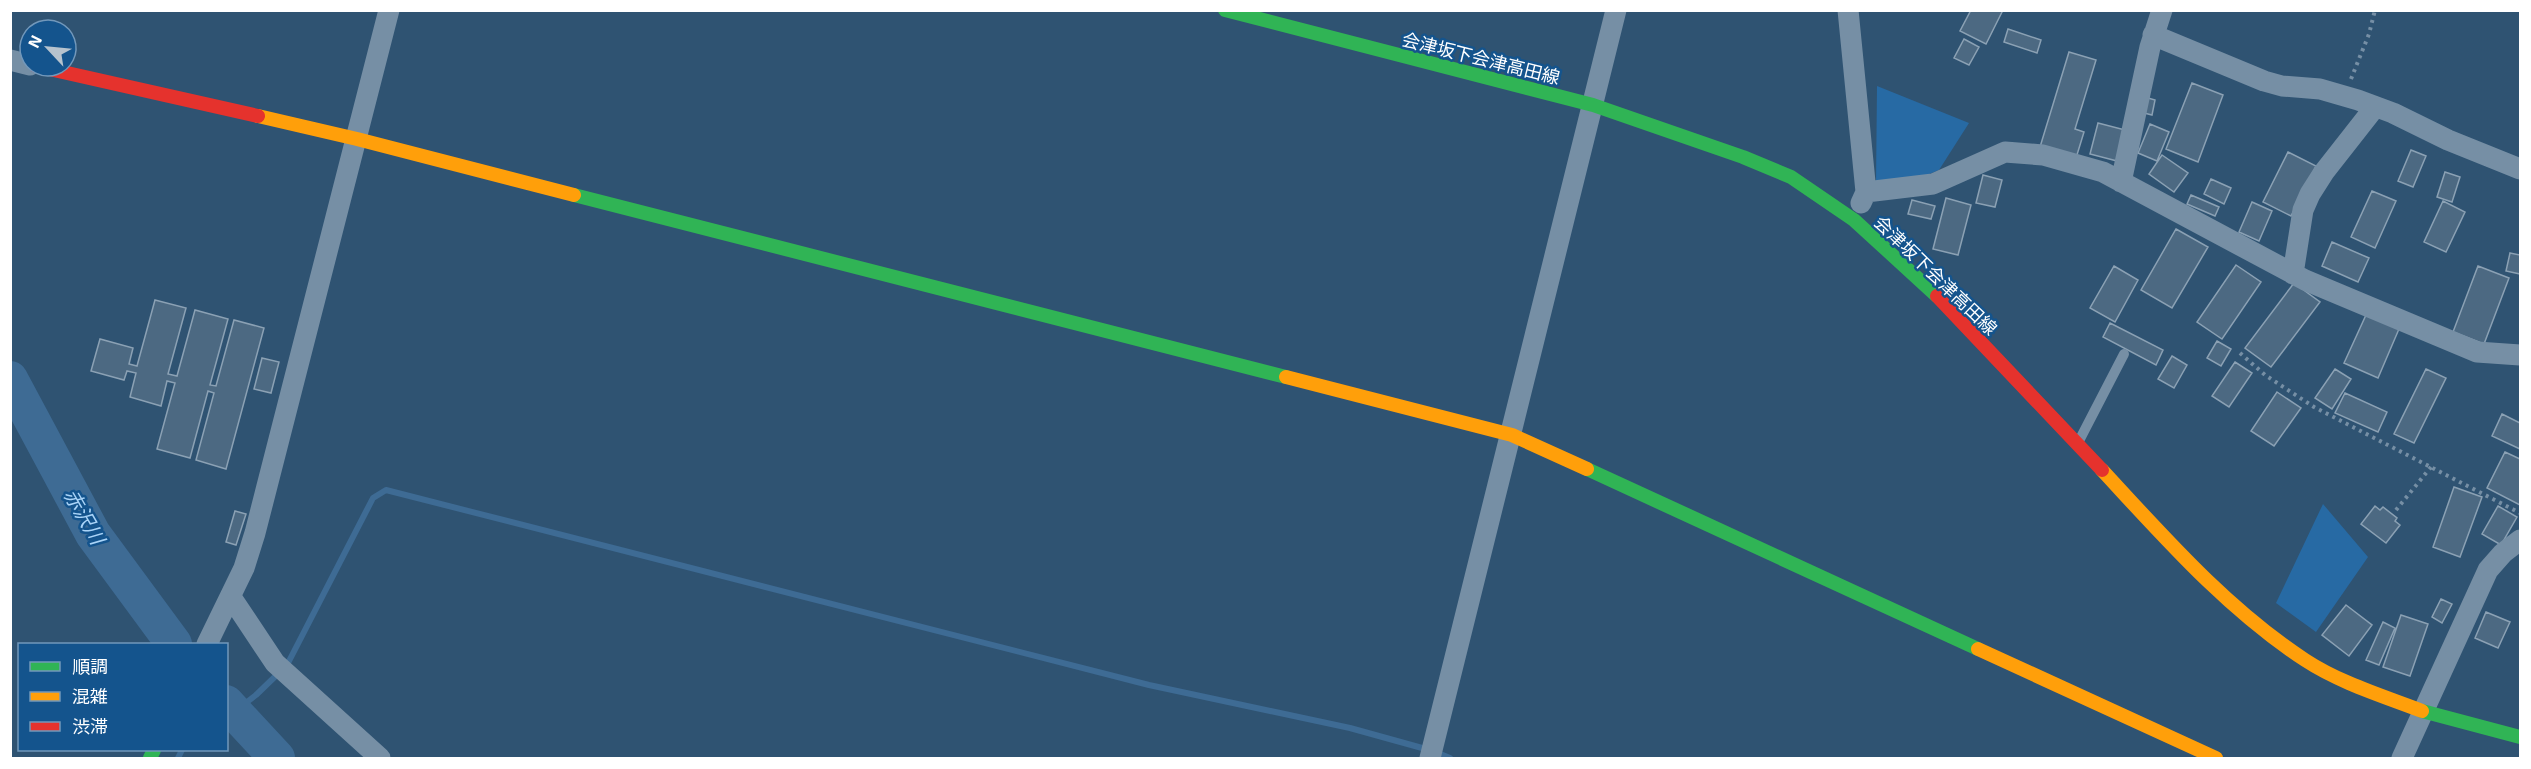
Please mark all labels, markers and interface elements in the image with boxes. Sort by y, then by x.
north arrow [18,18,78,78]
street label: 会津坂下会津高田線 [1400,28,1562,88]
text: N [23,32,45,51]
street label: 会津坂下会津高田線 [1870,211,2002,339]
water label: 赤沢川 [60,484,111,550]
legend [18,643,228,751]
text: 順調 [72,655,108,677]
text: 混雑 [72,685,108,707]
text: 渋滞 [72,715,108,737]

